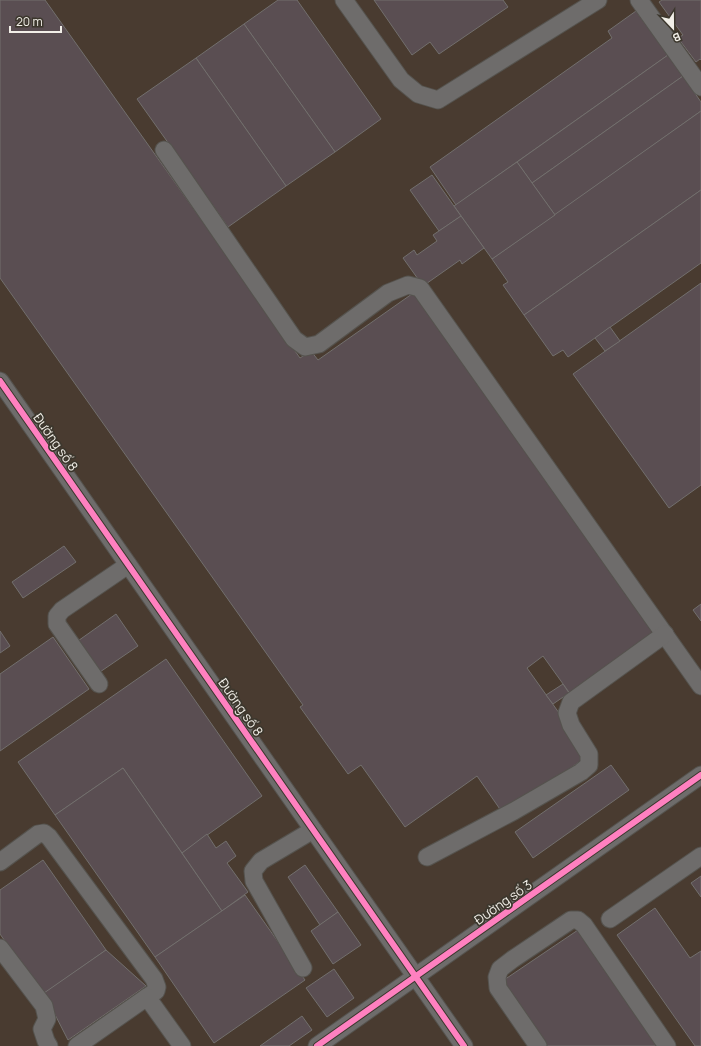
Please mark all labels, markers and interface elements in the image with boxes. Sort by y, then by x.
scale bar [10,8,61,34]
north arrow [653,8,693,48]
text: 20 m [16,13,43,30]
text: B [671,29,683,46]
street label: Đường số 8 [29,409,83,475]
street label: Đường số 8 [214,674,268,740]
street label: Đường số 3 [471,876,535,928]

